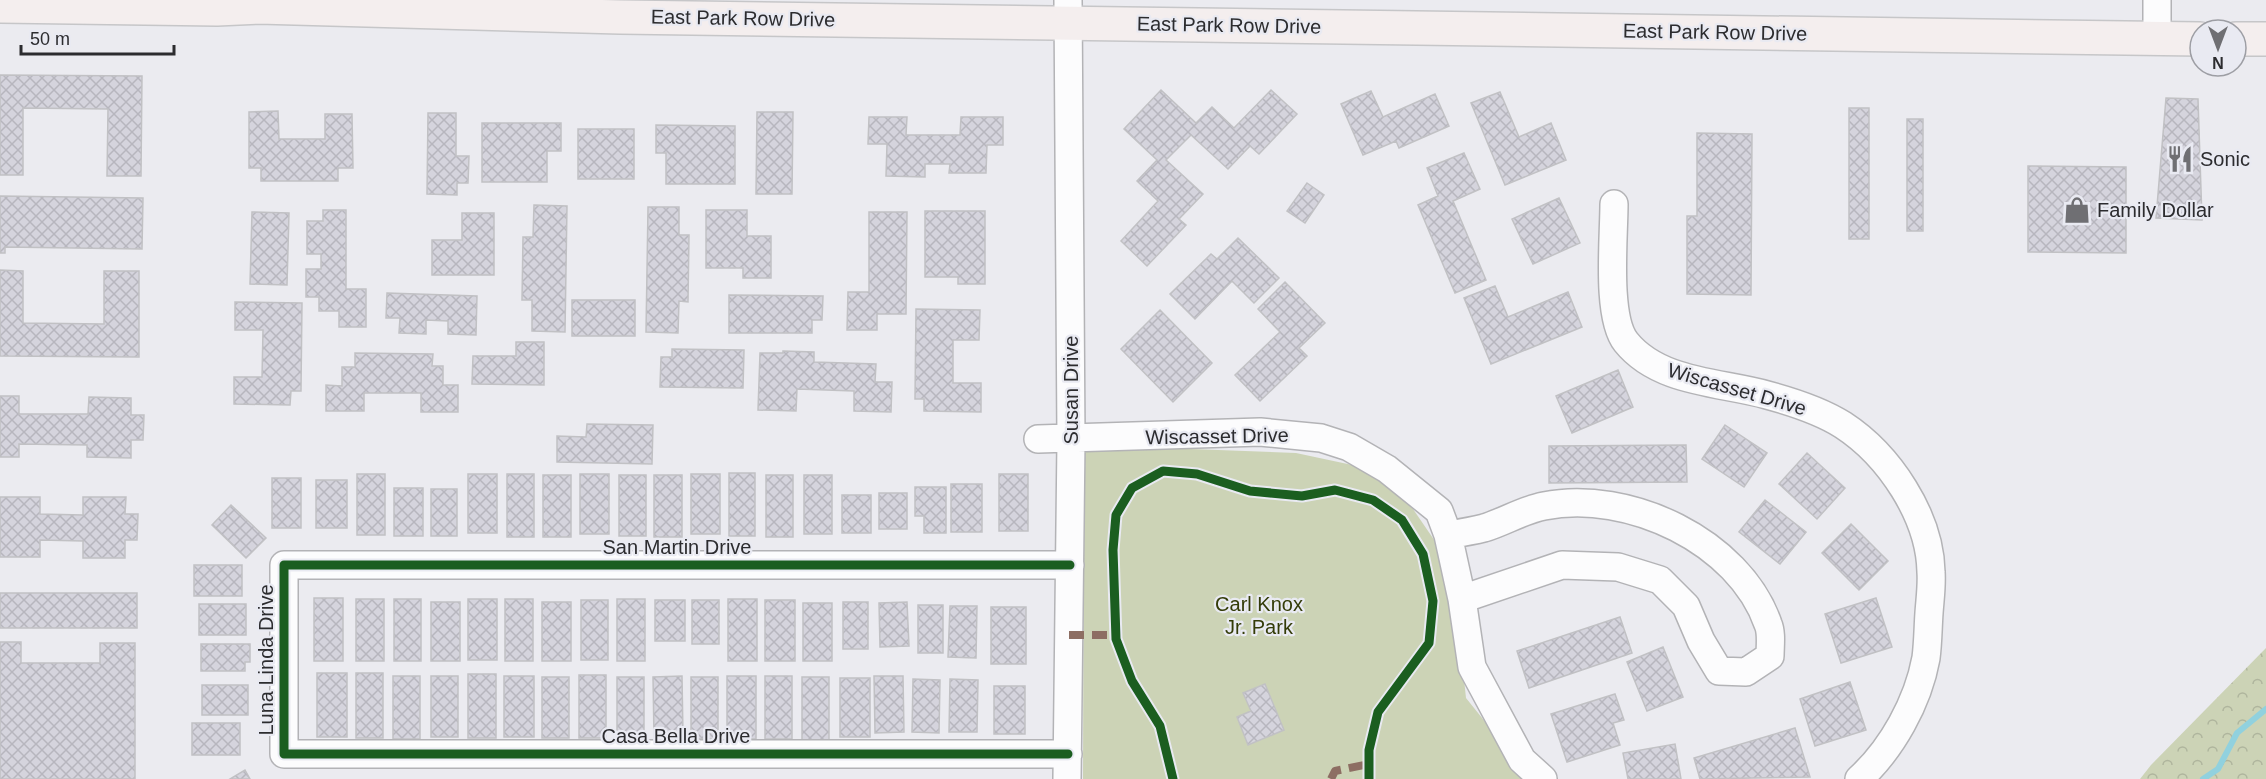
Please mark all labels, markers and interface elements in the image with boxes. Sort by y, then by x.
street label: East Park Row Drive [651,5,835,31]
street label: East Park Row Drive [1137,12,1321,38]
scale bar [21,18,174,56]
north arrow [2188,18,2248,78]
street label: East Park Row Drive [1623,19,1807,45]
text: 50 m [30,29,70,49]
text: N [2212,54,2224,71]
restaurant icon: Sonic [2165,144,2195,174]
place label: Sonic [2200,148,2250,170]
shop icon: Family Dollar [2062,195,2092,225]
place label: Family Dollar [2097,199,2214,221]
street label: Susan Drive [1060,336,1082,444]
street label: Wiscasset Drive [1665,359,1809,419]
street label: Wiscasset Drive [1145,424,1289,448]
street label: San Martin Drive [603,536,751,558]
street label: Luna Linda Drive [255,584,277,736]
park label: Carl Knox Jr. Park [1215,593,1303,638]
street label: Casa Bella Drive [602,725,750,747]

